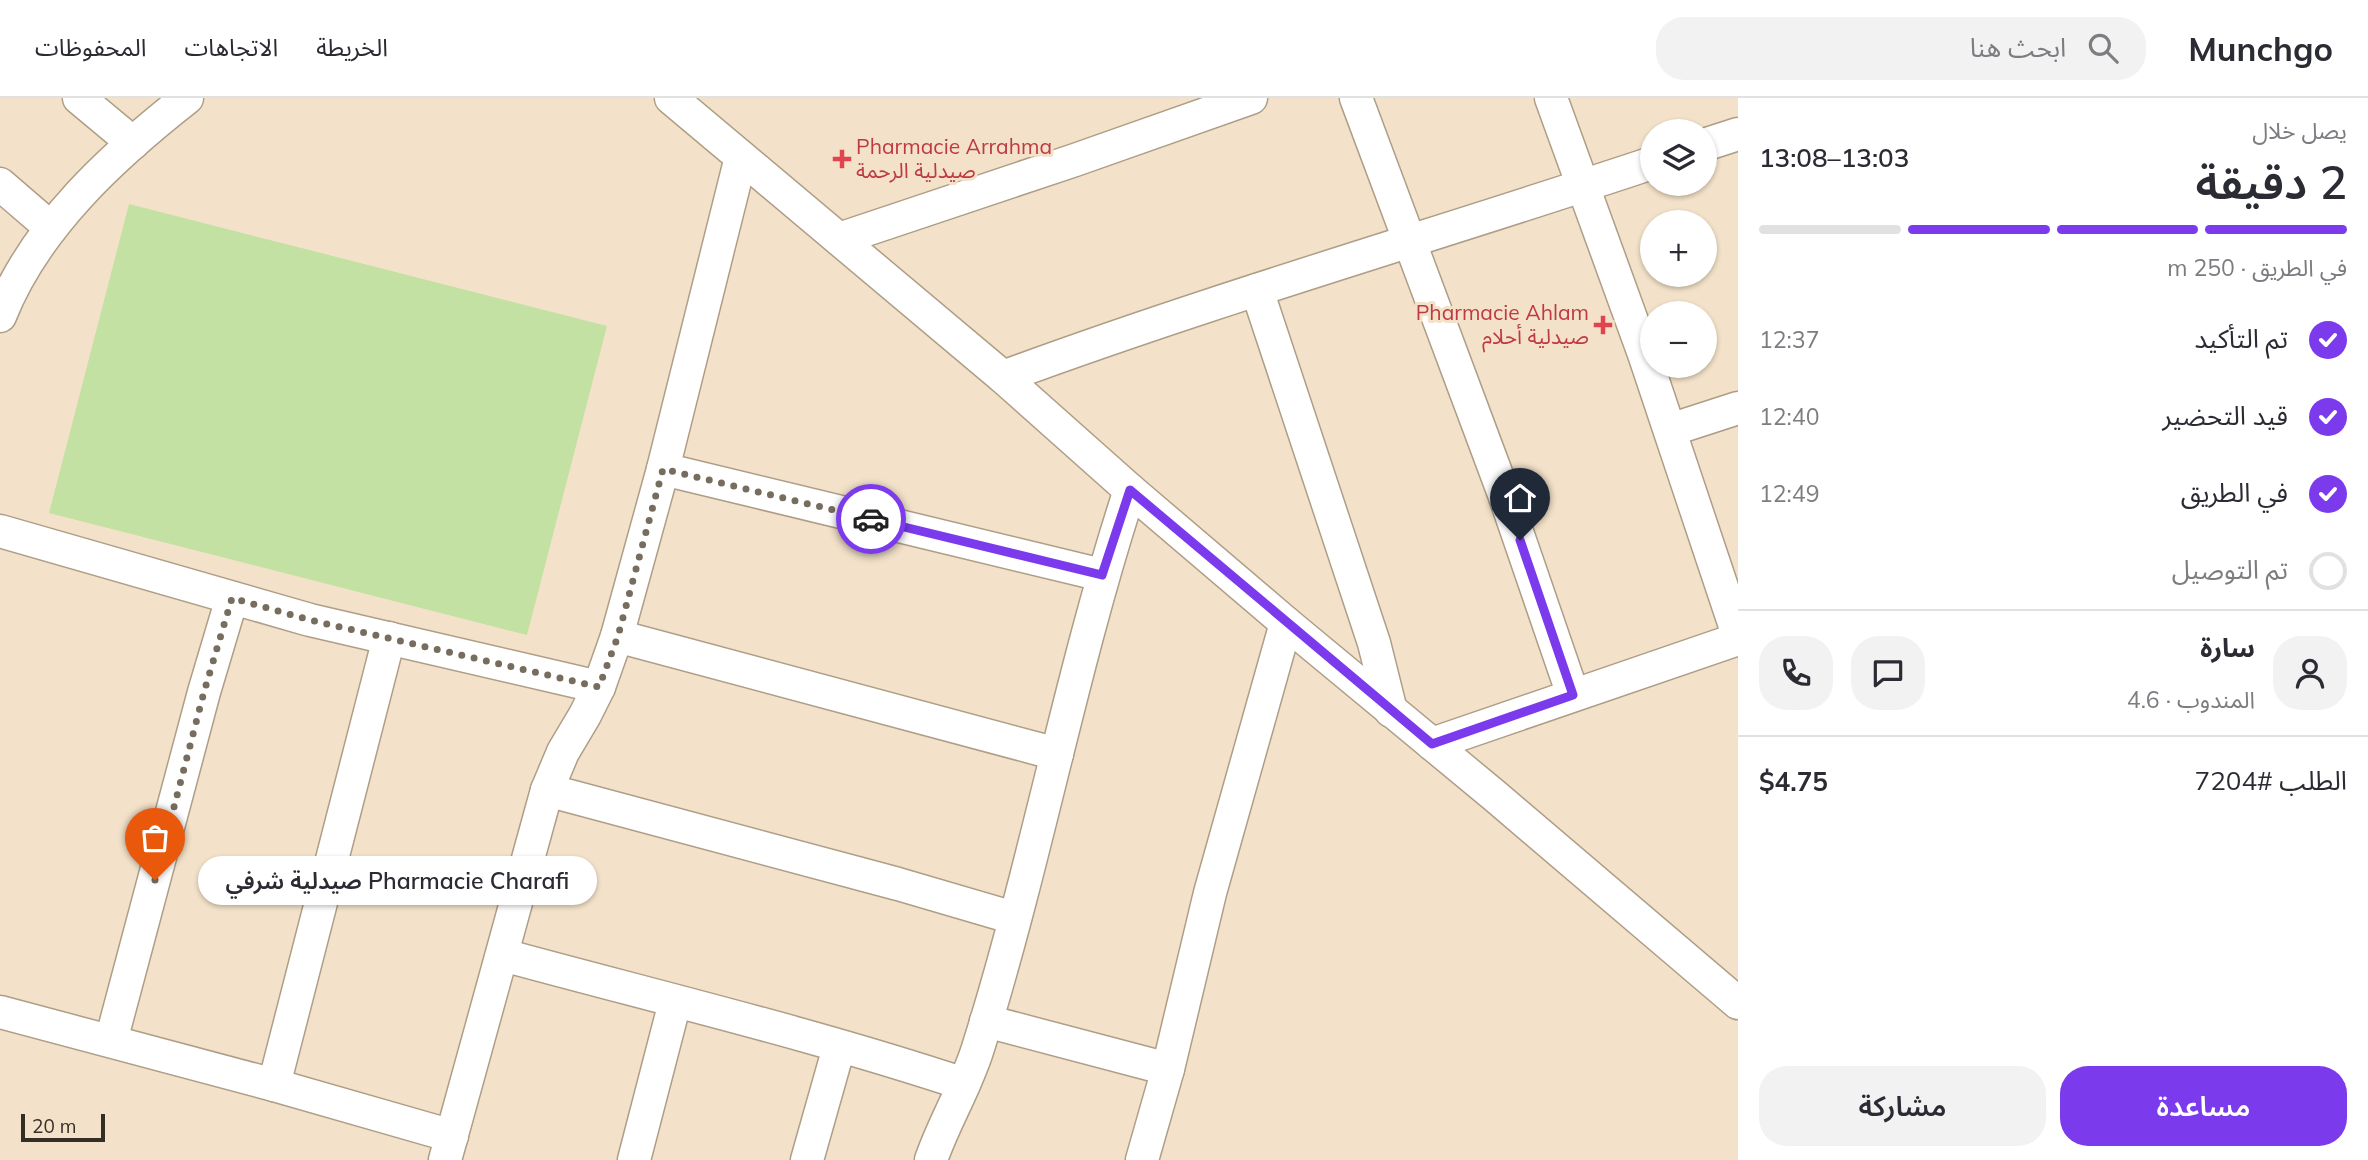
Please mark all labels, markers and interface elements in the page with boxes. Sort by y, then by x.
search box [1656,17,2146,80]
text: Munchgo [2188,28,2333,69]
icon: search [2084,29,2122,67]
text: ابحث هنا [1970,31,2066,64]
text: المحفوظات [35,32,146,62]
text: الاتجاهات [184,32,278,62]
text: الخريطة [316,32,388,62]
text: يصل خلال [2252,116,2347,145]
map controls [1640,119,1717,378]
button: layers [1640,119,1717,196]
place label: Pharmacie Arrahma صيدلية الرحمة [856,133,1052,183]
text: 13:03–13:08 [1759,141,1909,174]
marker: Pharmacie Arrahma صيدلية الرحمة [834,151,850,167]
text: 2 دقيقة [2196,153,2347,211]
button: + [1640,210,1717,287]
text: في الطريق · 250 m [2167,253,2347,282]
place label: Pharmacie Ahlam صيدلية أحلام [1416,299,1589,353]
button: − [1640,301,1717,378]
marker: Pharmacie Ahlam صيدلية أحلام [1595,317,1611,333]
icon: check [2309,321,2347,359]
text: تم التأكيد [2194,322,2288,355]
text: 12:37 [1759,325,1819,354]
icon: check [2309,398,2347,436]
text: قيد التحضير [2162,399,2288,432]
text: 12:40 [1759,402,1819,431]
pin [1490,468,1550,540]
icon: check [2309,475,2347,513]
text: في الطريق [2181,476,2288,509]
icon: home [1501,479,1539,517]
text: 12:49 [1759,479,1819,508]
courier [836,484,906,554]
icon: car [852,500,890,538]
text: تم التوصيل [2172,553,2288,586]
text: سارة [2200,631,2255,664]
button: phone [1759,636,1833,710]
button: chat [1851,636,1925,710]
button: person [2273,636,2347,710]
text: المندوب · 4.6 [2127,685,2255,714]
text: الطلب #7204 [2195,764,2347,797]
text: $4.75 [1759,765,1828,798]
pin [125,808,185,880]
icon: bag [136,819,174,857]
callout: Pharmacie Charafi صيدلية شرفي [197,856,596,904]
text: Pharmacie Charafi صيدلية شرفي [226,866,569,895]
button: مشاركة [1759,1066,2046,1146]
button: مساعدة [2060,1066,2347,1146]
scale bar [21,1111,105,1143]
text: 20 m [32,1114,76,1138]

